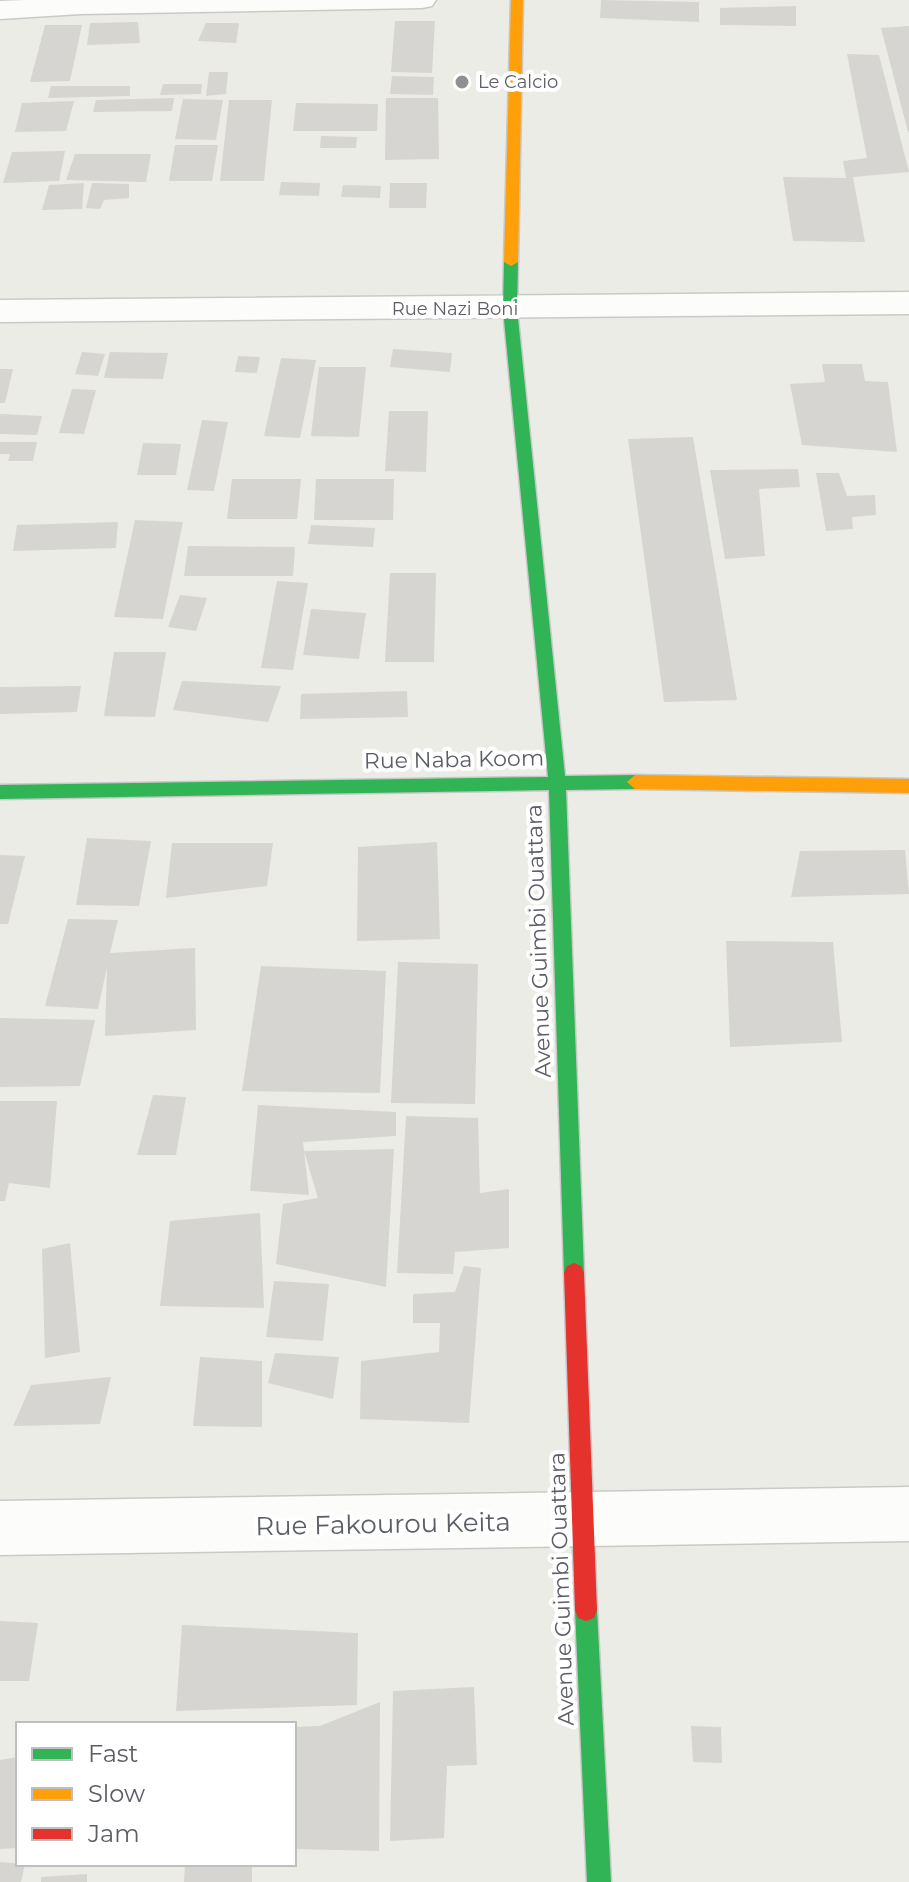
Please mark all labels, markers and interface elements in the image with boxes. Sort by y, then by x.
place label: Le Calcio [478,71,558,93]
marker: Le Calcio [453,73,471,91]
street label: Rue Nazi Boni [392,298,518,320]
street label: Rue Naba Koom [364,744,544,775]
street label: Avenue Guimbi Ouattara [520,804,557,1078]
street label: Avenue Guimbi Ouattara [543,1452,580,1726]
street label: Rue Fakourou Keita [255,1506,511,1542]
legend [16,1722,296,1866]
text: Fast [88,1739,139,1768]
text: Slow [88,1779,145,1808]
text: Jam [87,1819,140,1848]

